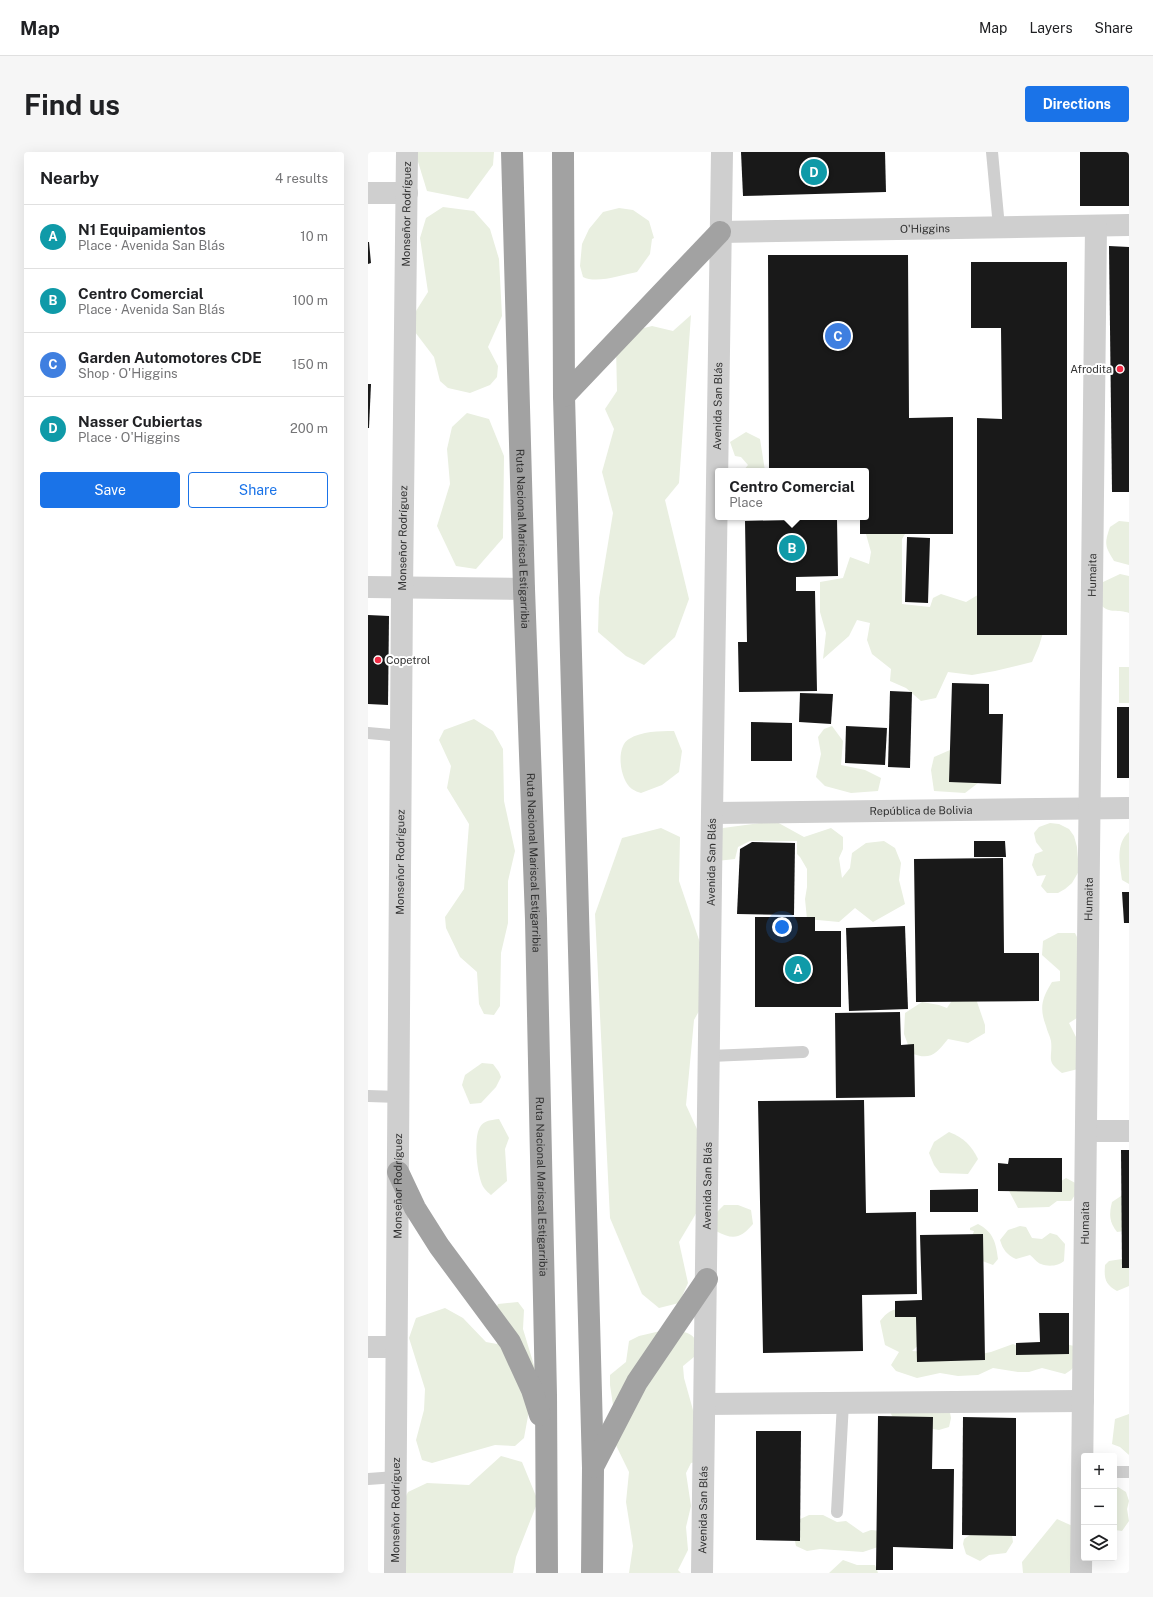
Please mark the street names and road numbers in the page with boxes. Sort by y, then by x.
street label: Monseñor Rodríguez [400,161,413,267]
street label: O'Higgins [900,222,951,235]
street label: Avenida San Blás [711,362,724,450]
street label: Ruta Nacional Mariscal Estigarribia [514,449,531,629]
street label: Monseñor Rodríguez [396,485,409,591]
street label: Humaita [1086,553,1098,597]
street label: Ruta Nacional Mariscal Estigarribia [525,773,543,953]
street label: República de Bolivia [869,804,973,817]
street label: Monseñor Rodríguez [394,809,406,915]
street label: Avenida San Blás [705,818,718,906]
street label: Humaita [1082,877,1095,921]
street label: Ruta Nacional Mariscal Estigarribia [534,1097,550,1277]
street label: Monseñor Rodríguez [391,1133,404,1239]
street label: Avenida San Blás [701,1141,714,1230]
street label: Humaita [1079,1201,1091,1245]
street label: Monseñor Rodríguez [389,1457,402,1563]
street label: Avenida San Blás [696,1465,710,1554]

